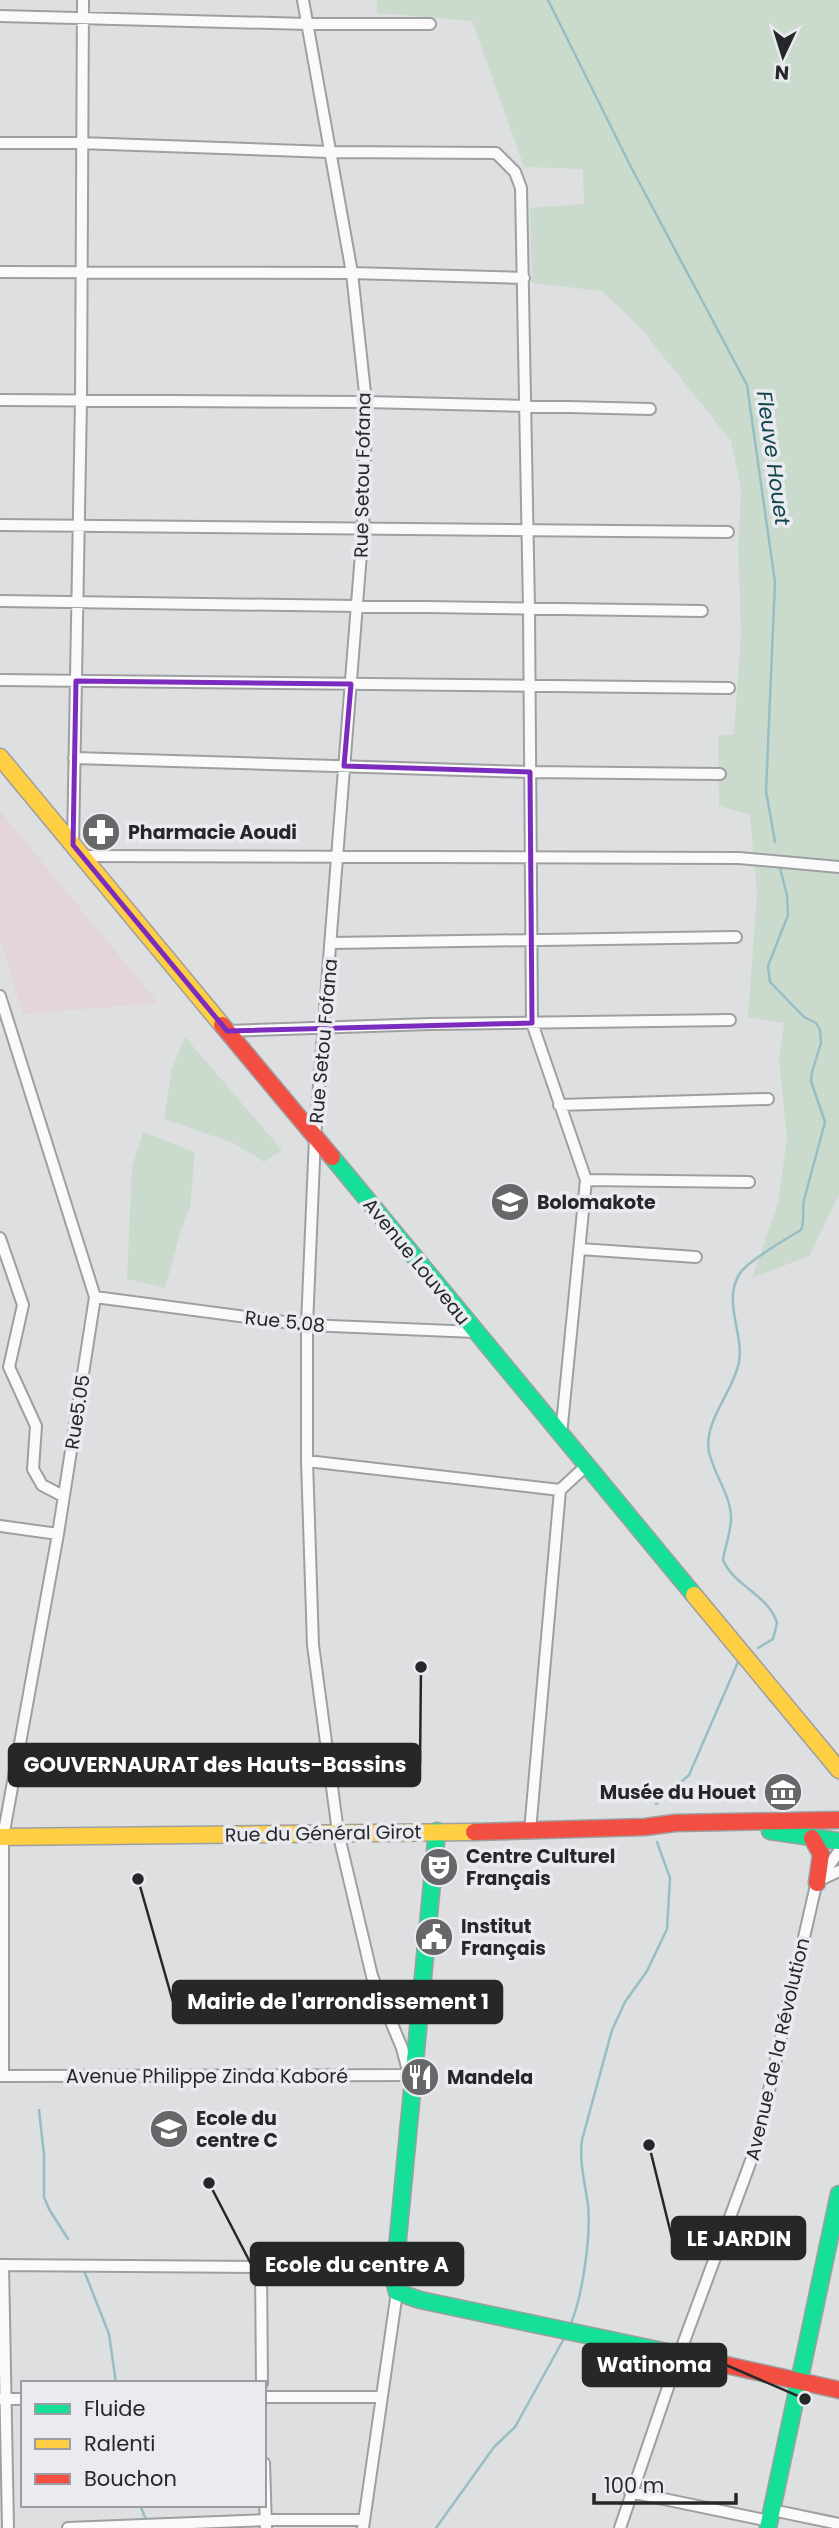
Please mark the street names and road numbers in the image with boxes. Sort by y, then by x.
street label: Rue Setou Fofana [348,392,377,558]
street label: Rue Setou Fofana [303,957,344,1125]
street label: Avenue Louveau [357,1192,476,1331]
street label: Rue 5.08 [244,1304,326,1339]
street label: Rue5.05 [58,1373,97,1451]
street label: Rue du Général Girot [225,1818,422,1849]
street label: Avenue de la Révolution [739,1935,816,2163]
street label: Avenue Philippe Zinda Kaboré [66,2063,348,2090]

